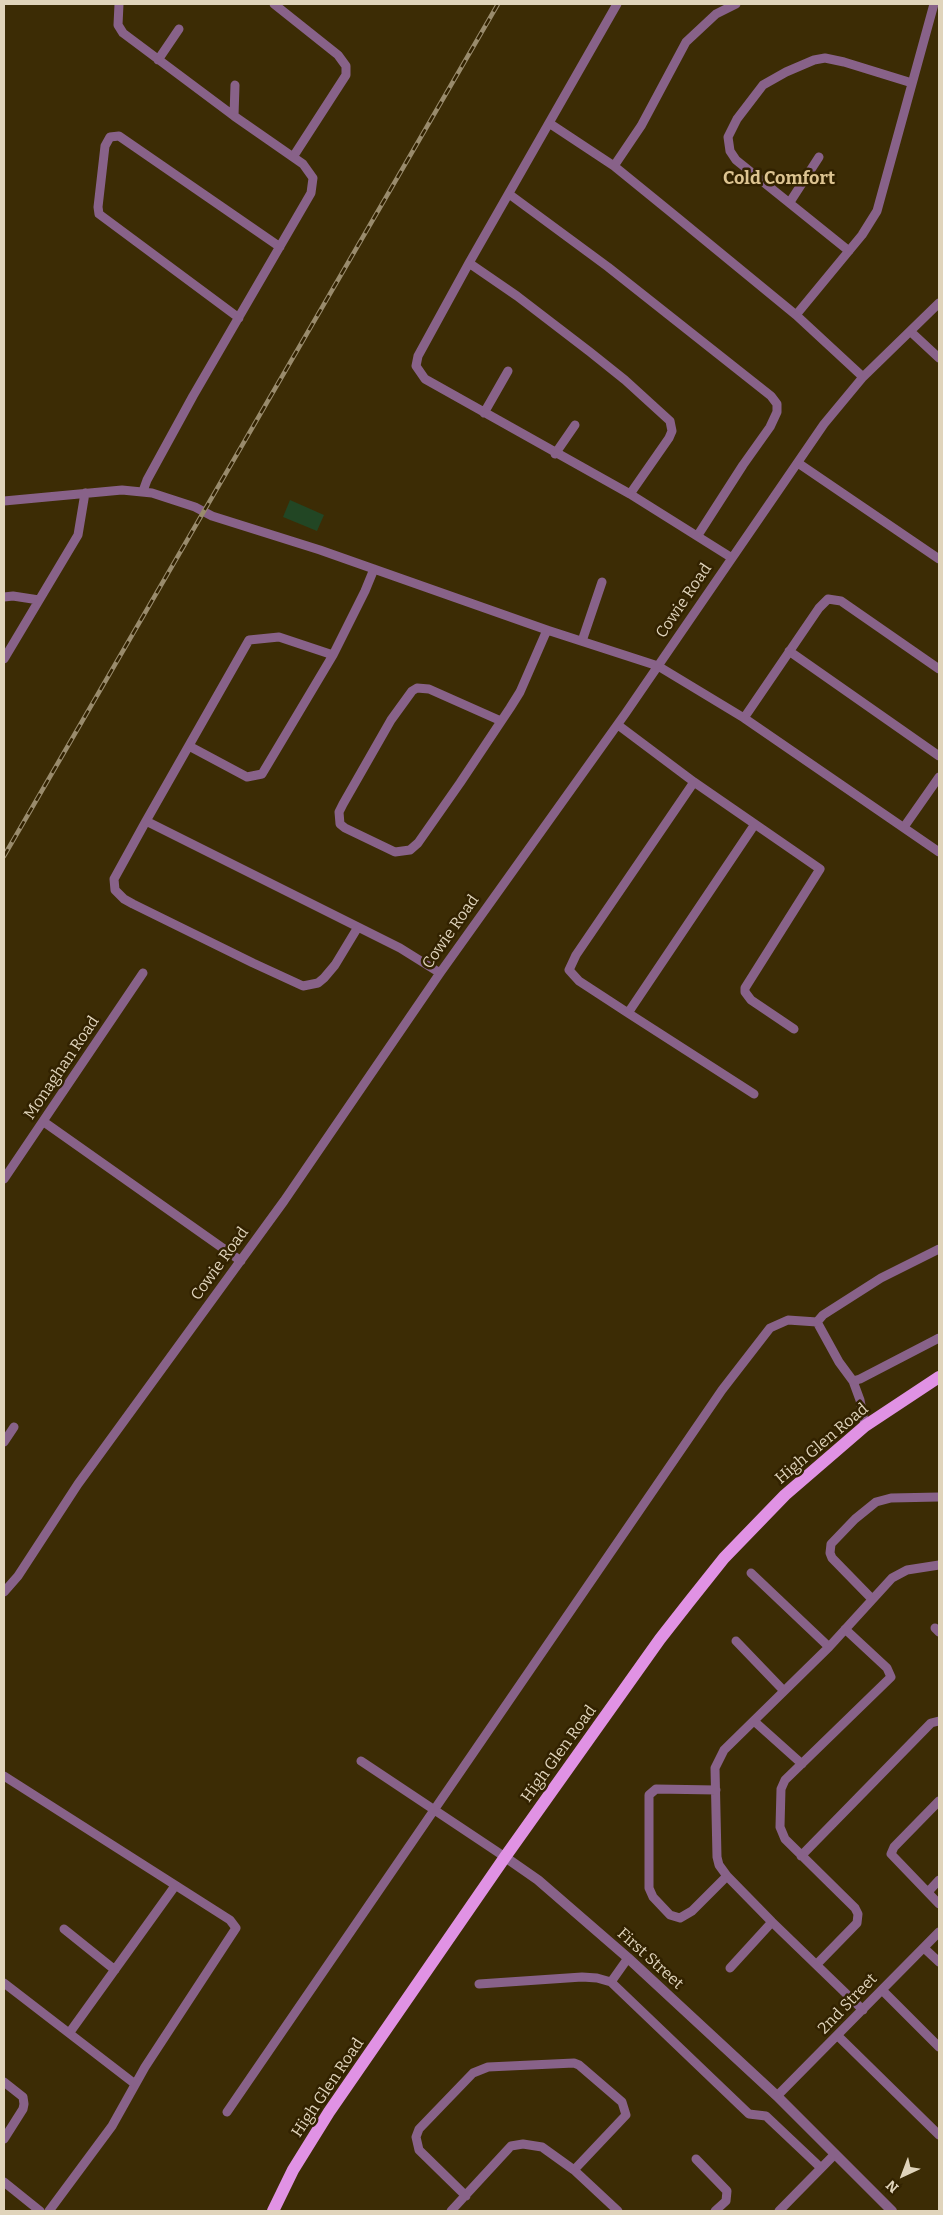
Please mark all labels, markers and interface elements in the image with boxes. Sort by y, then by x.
district label: Cold Comfort [723,168,835,190]
street label: Cowie Road [652,560,716,642]
street label: Cowie Road [419,891,483,973]
street label: Monaghan Road [20,1013,104,1123]
street label: Cowie Road [187,1224,253,1304]
street label: High Glen Road [772,1400,872,1488]
street label: High Glen Road [517,1702,601,1806]
street label: First Street [613,1924,687,1994]
street label: 2nd Street [814,1970,882,2038]
street label: High Glen Road [288,2035,368,2141]
north arrow [878,2150,928,2200]
text: N [883,2176,902,2196]

